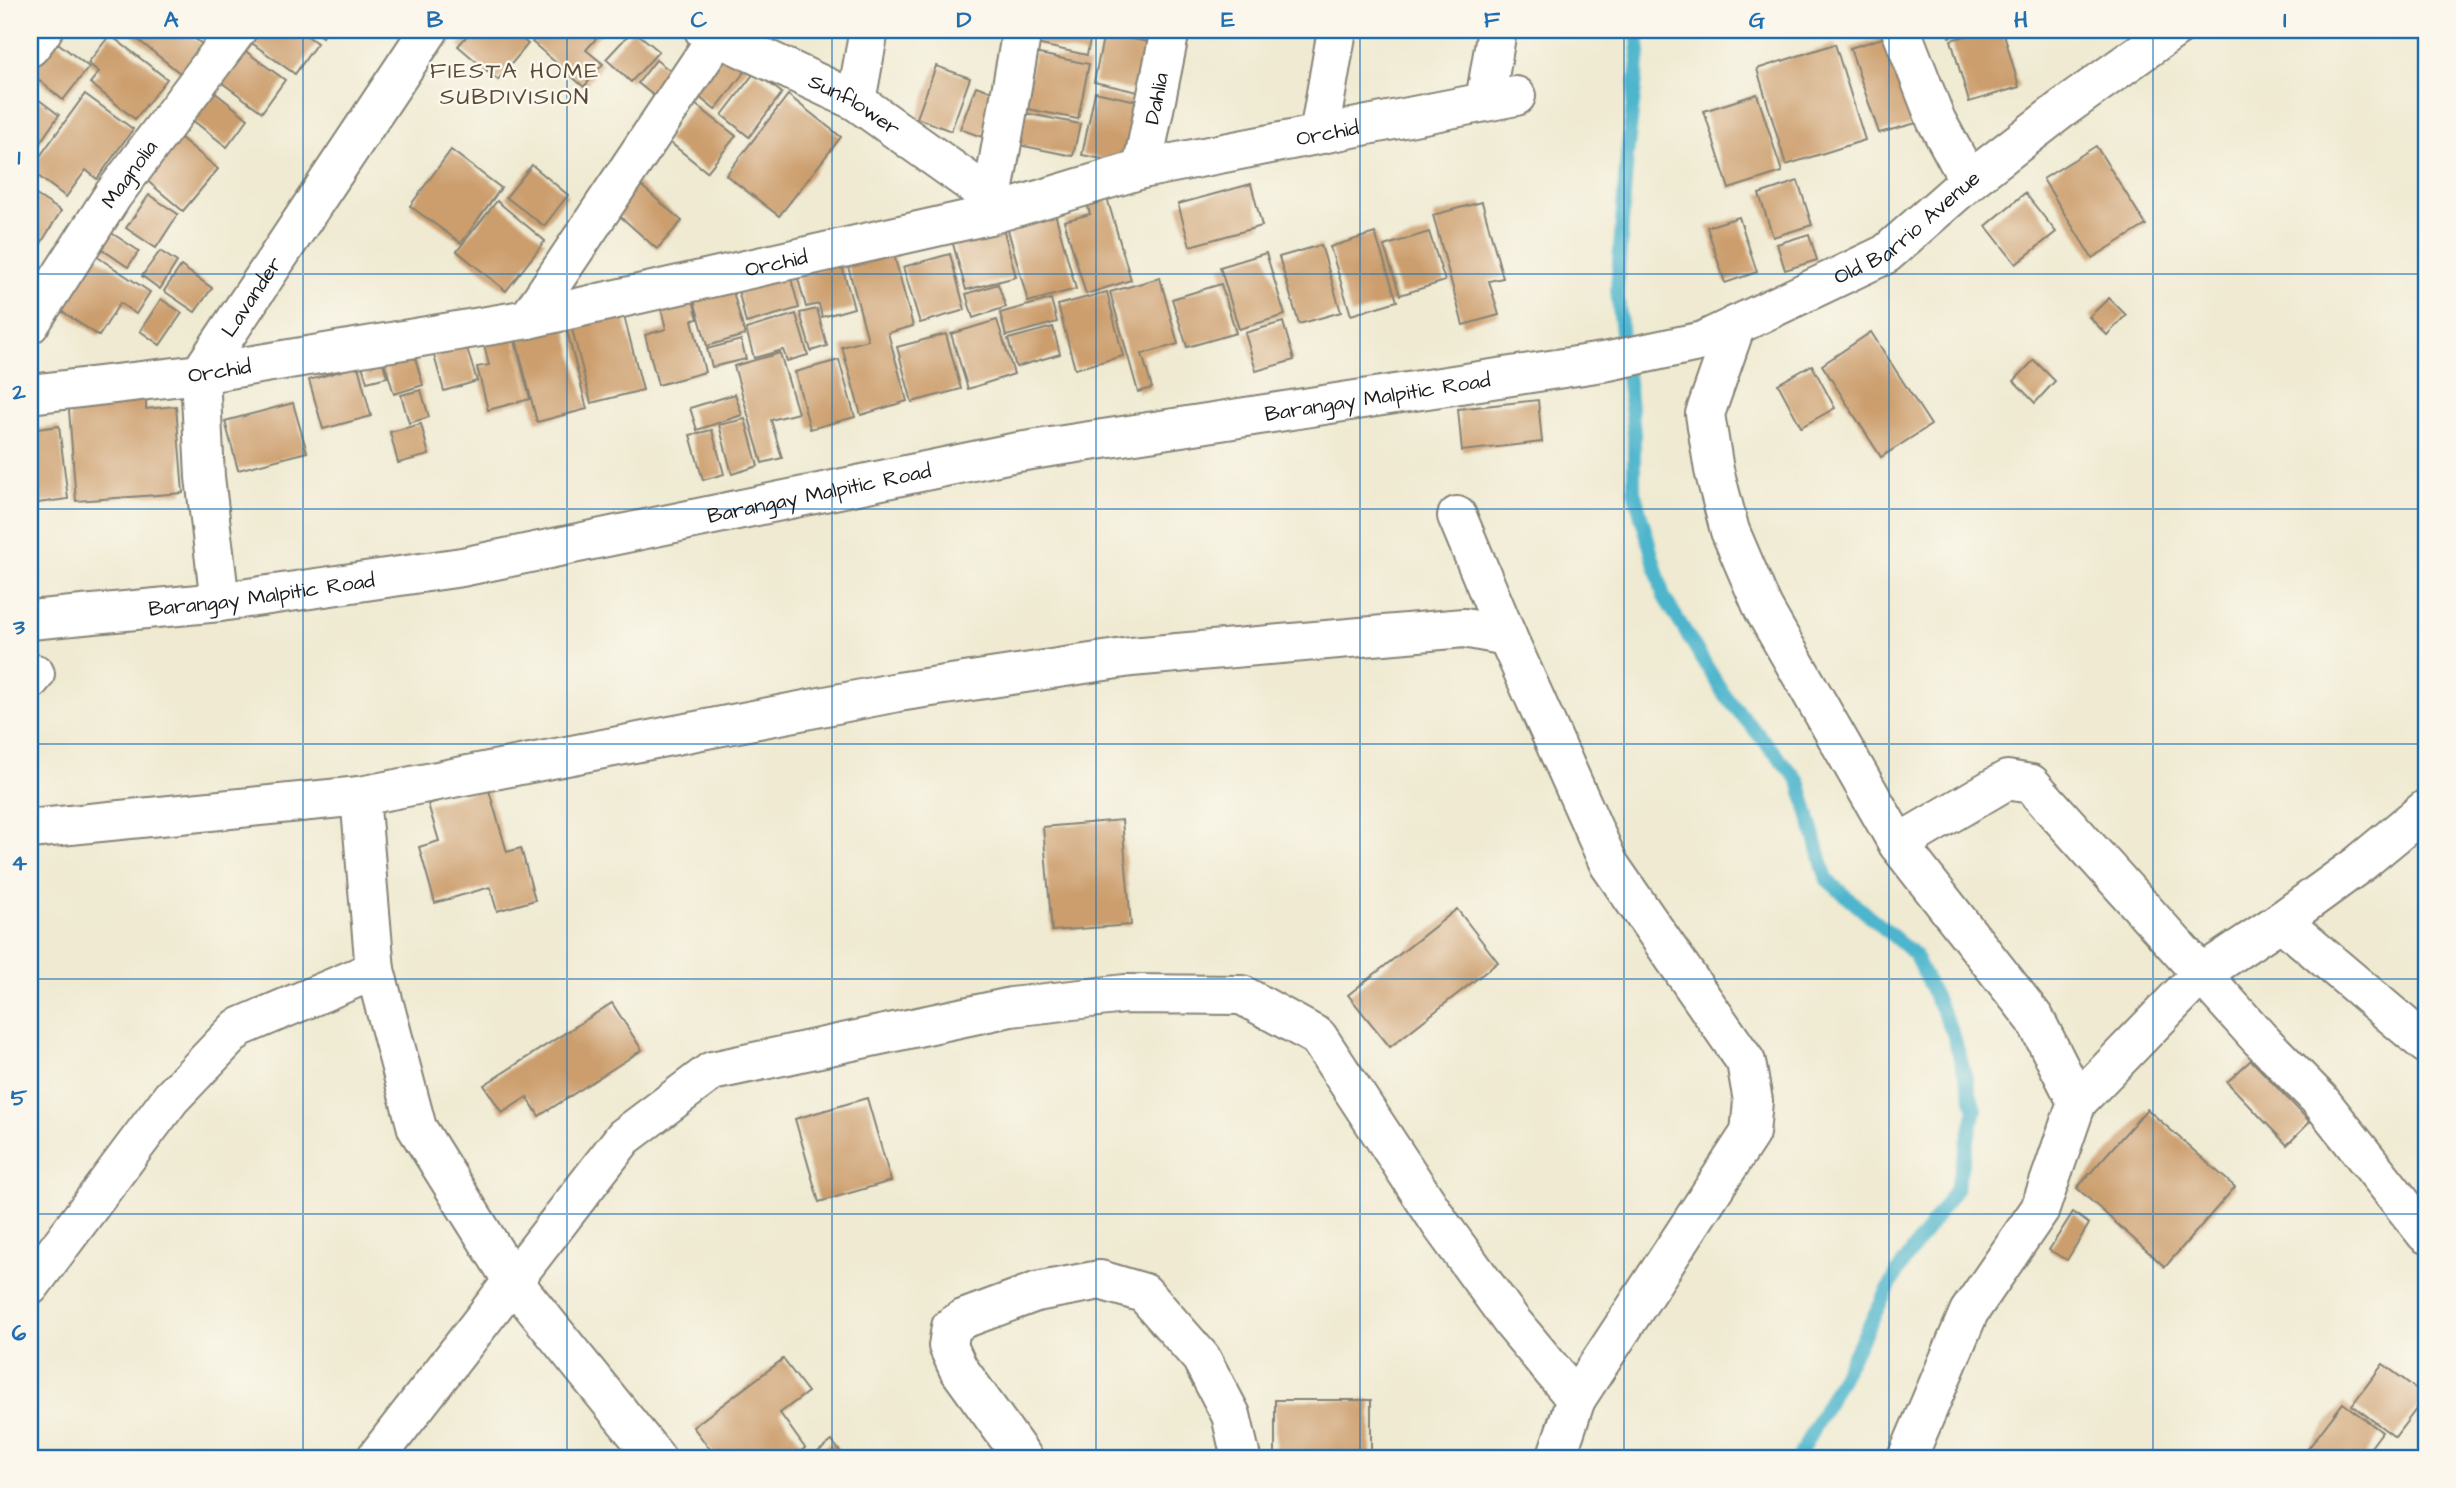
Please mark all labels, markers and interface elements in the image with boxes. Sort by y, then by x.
text: A [164,4,179,36]
text: B [427,4,444,36]
text: C [691,4,708,36]
text: D [957,4,972,36]
text: E [1221,4,1235,36]
text: F [1484,4,1501,36]
text: G [1749,4,1765,36]
text: H [2014,4,2028,36]
text: I [2283,4,2287,36]
district label: FIESTA HOME SUBDIVISION [430,55,600,113]
street label: Sunflower [804,66,907,143]
street label: Dahlia [1137,70,1176,127]
street label: Orchid [1294,112,1361,153]
street label: Magnolia [94,133,164,213]
text: 1 [18,141,21,173]
street label: Old Barrio Avenue [1829,163,1986,291]
street label: Orchid [742,242,810,284]
street label: Lavander [214,250,289,343]
street label: Orchid [187,351,253,390]
street label: Barangay Malpitic Road [1263,365,1493,428]
text: 2 [11,376,26,408]
street label: Barangay Malpitic Road [705,456,934,530]
street label: Barangay Malpitic Road [147,565,377,623]
text: 3 [12,611,25,643]
text: 4 [11,847,27,879]
text: 5 [11,1082,28,1114]
text: 6 [12,1317,27,1349]

